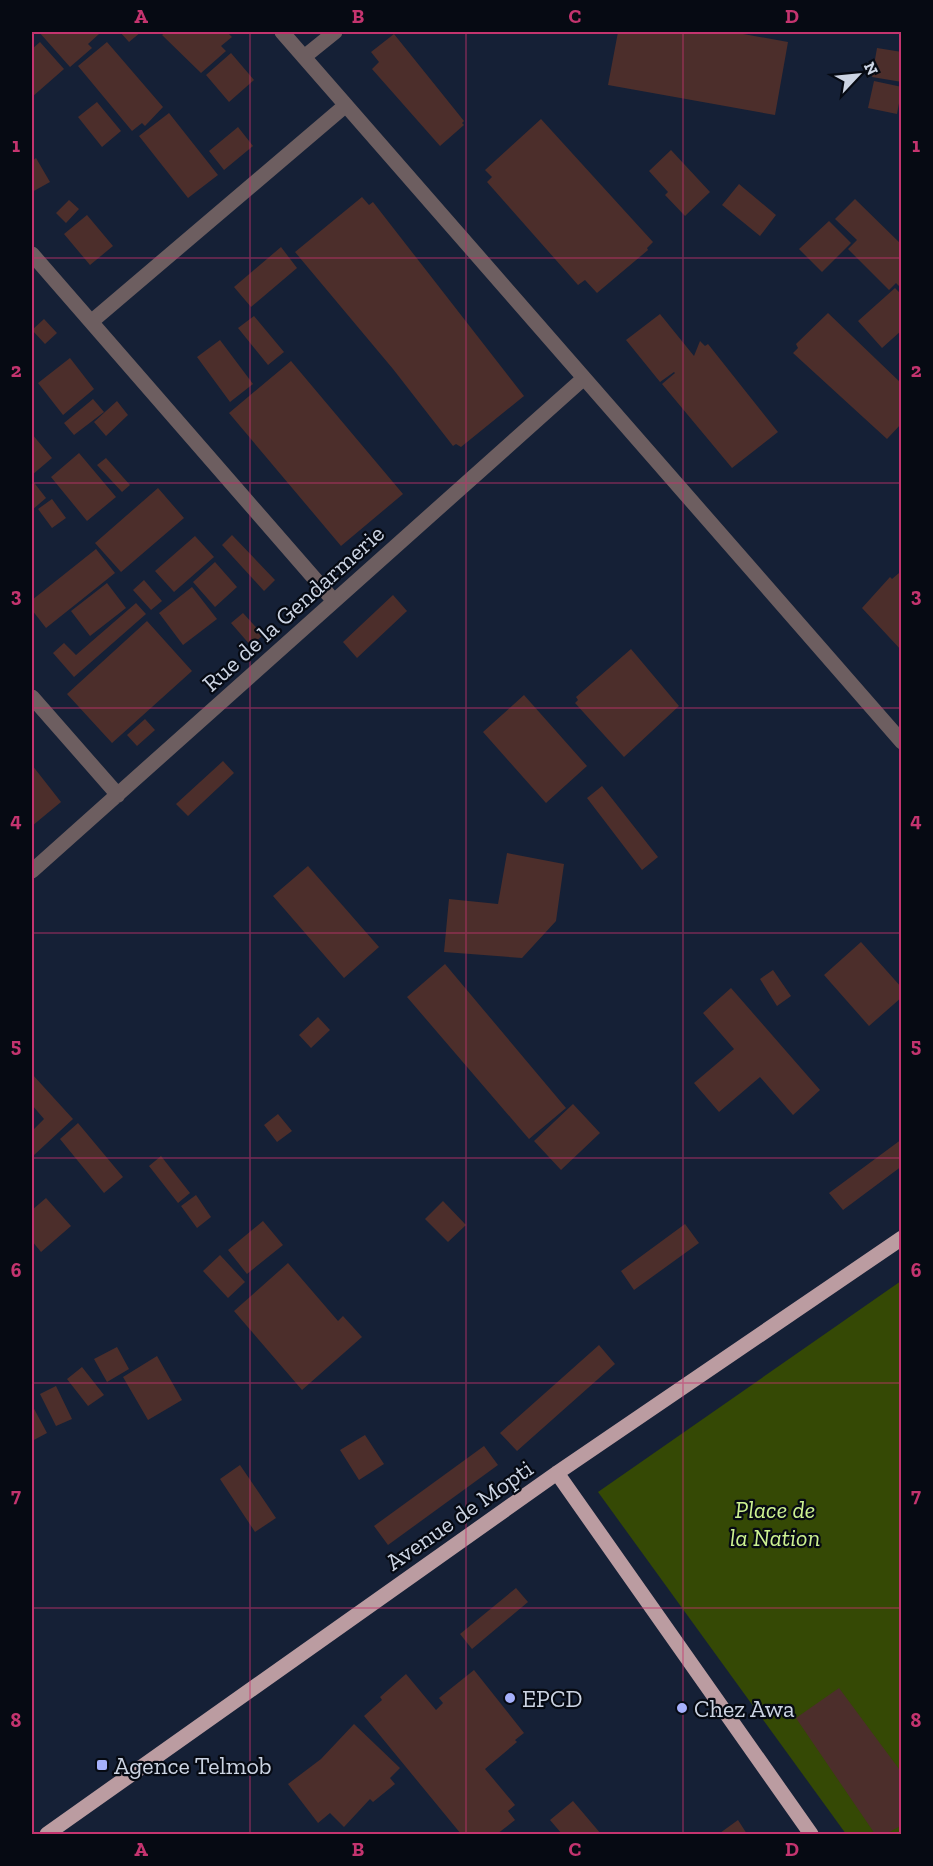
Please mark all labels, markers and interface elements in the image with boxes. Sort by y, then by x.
text: A [134,4,148,28]
text: B [352,4,364,28]
text: C [569,4,582,28]
text: D [785,4,799,28]
north arrow [828,45,888,105]
text: N [860,59,882,78]
text: 1 [12,133,20,157]
text: 1 [912,133,920,157]
text: 2 [11,358,22,382]
text: 2 [911,358,922,382]
street label: Rue de la Gendarmerie [196,519,390,697]
text: 3 [11,583,22,607]
text: 3 [911,583,922,607]
text: 4 [10,808,22,832]
text: 4 [910,808,922,832]
text: 5 [11,1033,21,1057]
text: 5 [911,1033,921,1057]
text: 6 [11,1258,22,1282]
text: 6 [911,1258,922,1282]
street label: Avenue de Mopti [380,1453,538,1577]
text: 7 [11,1483,21,1507]
text: 7 [911,1483,921,1507]
park label: Place de la Nation [730,1495,820,1552]
place label: EPCD [522,1684,582,1713]
marker: EPCD [503,1691,517,1705]
place label: Chez Awa [694,1694,795,1723]
marker: Chez Awa [675,1701,689,1715]
text: 8 [11,1708,22,1732]
text: 8 [911,1708,922,1732]
place label: Agence Telmob [114,1751,272,1780]
marker: Agence Telmob [95,1758,109,1772]
text: A [134,1837,148,1861]
text: B [352,1837,364,1861]
text: C [569,1837,582,1861]
text: D [785,1837,799,1861]

